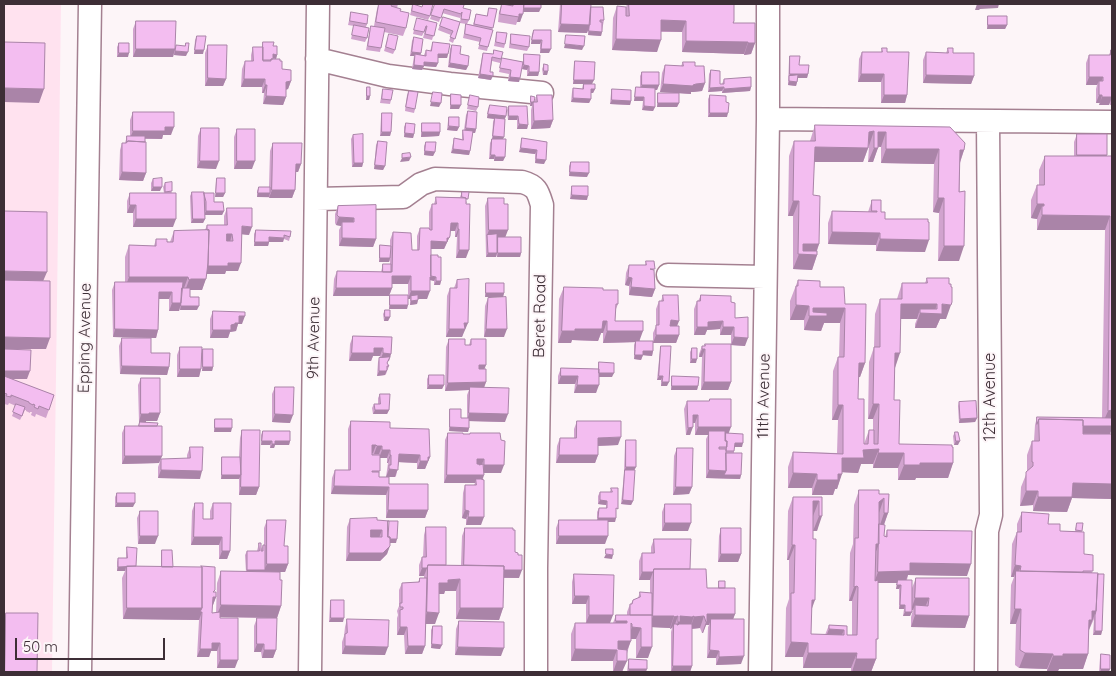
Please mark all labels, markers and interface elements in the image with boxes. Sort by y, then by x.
street label: Beret Road [530,274,550,358]
street label: Epping Avenue [74,283,96,393]
street label: 9th Avenue [304,297,324,379]
street label: 11th Avenue [754,353,774,439]
street label: 12th Avenue [980,353,1000,441]
scale bar [18,628,168,660]
text: 50 m [23,637,58,656]

